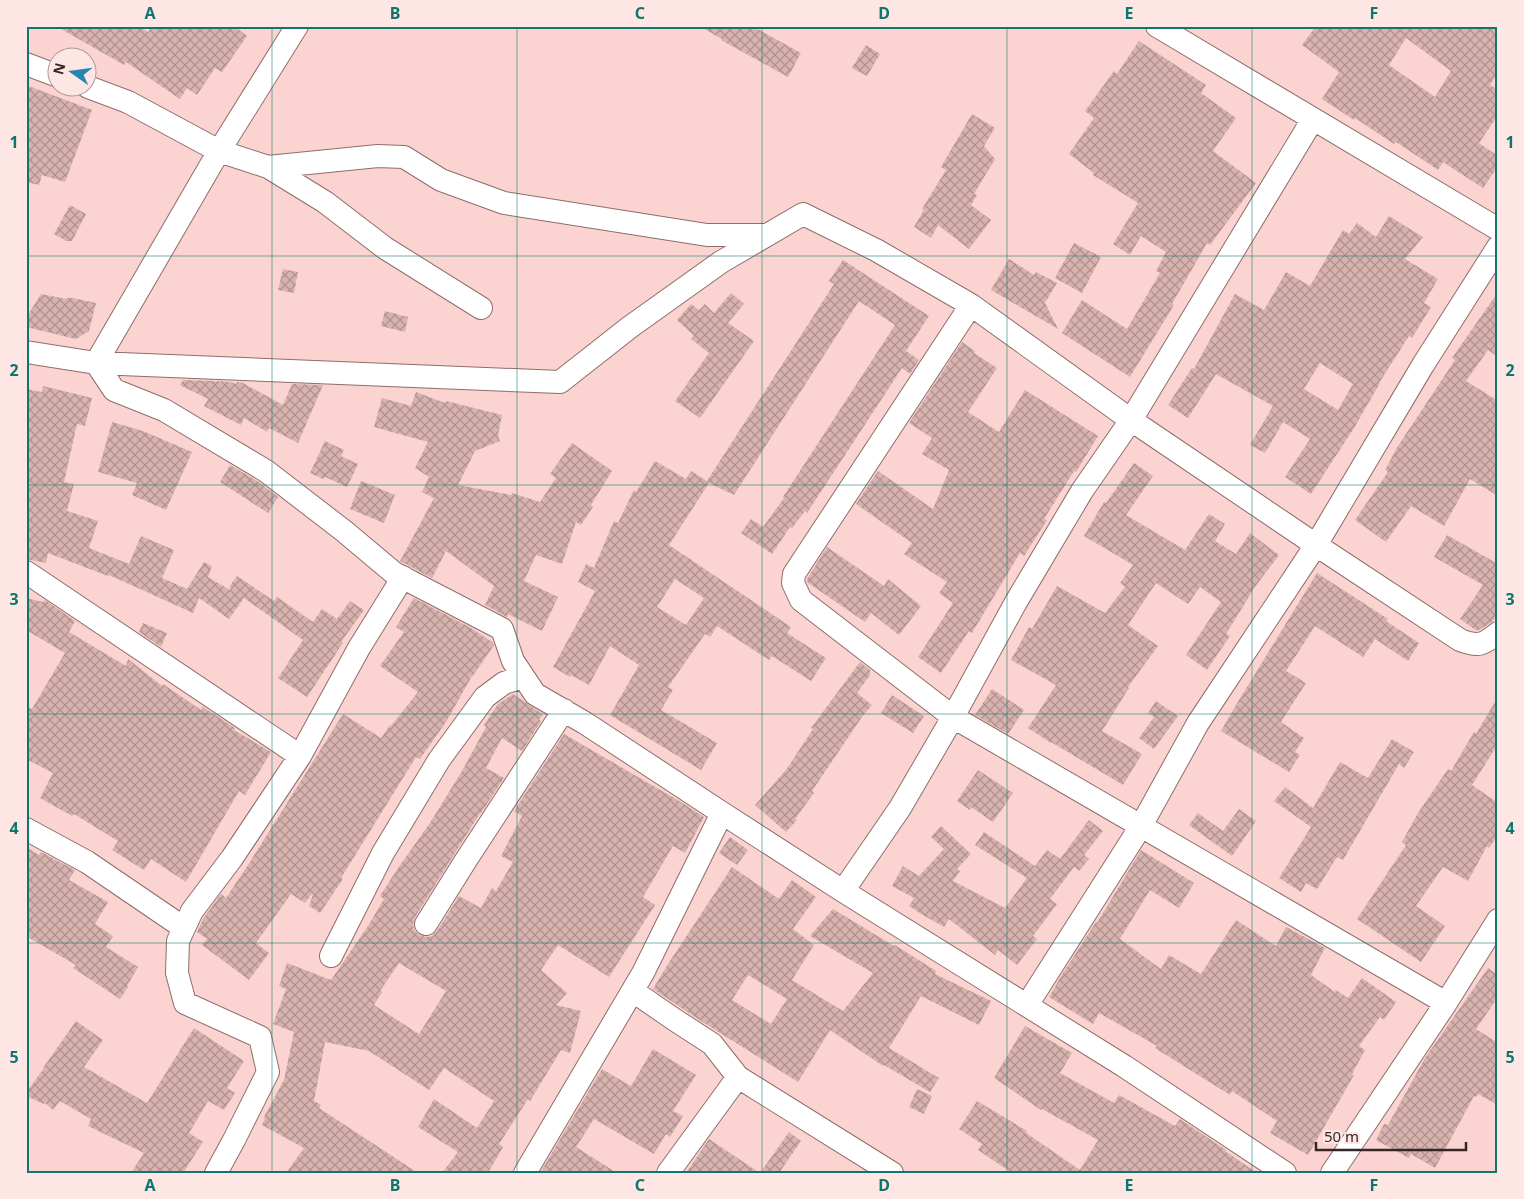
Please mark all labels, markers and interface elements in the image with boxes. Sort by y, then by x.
text: A [144,2,156,24]
text: B [390,2,400,24]
text: C [635,2,645,24]
text: D [878,2,890,24]
text: E [1125,2,1134,24]
text: F [1370,2,1378,24]
north arrow [48,48,98,98]
text: N [48,61,69,77]
text: 1 [9,131,19,153]
text: 1 [1505,131,1515,153]
text: 2 [9,359,19,381]
text: 2 [1505,359,1515,381]
text: 3 [9,588,19,610]
text: 3 [1505,588,1515,610]
text: 4 [9,817,19,839]
text: 4 [1505,817,1515,839]
text: 5 [9,1046,19,1068]
text: 5 [1505,1046,1515,1068]
scale bar [1316,1119,1466,1151]
text: 50 m [1324,1126,1359,1146]
text: A [144,1174,156,1196]
text: B [390,1174,400,1196]
text: C [635,1174,645,1196]
text: D [878,1174,890,1196]
text: E [1125,1174,1134,1196]
text: F [1370,1174,1378,1196]

